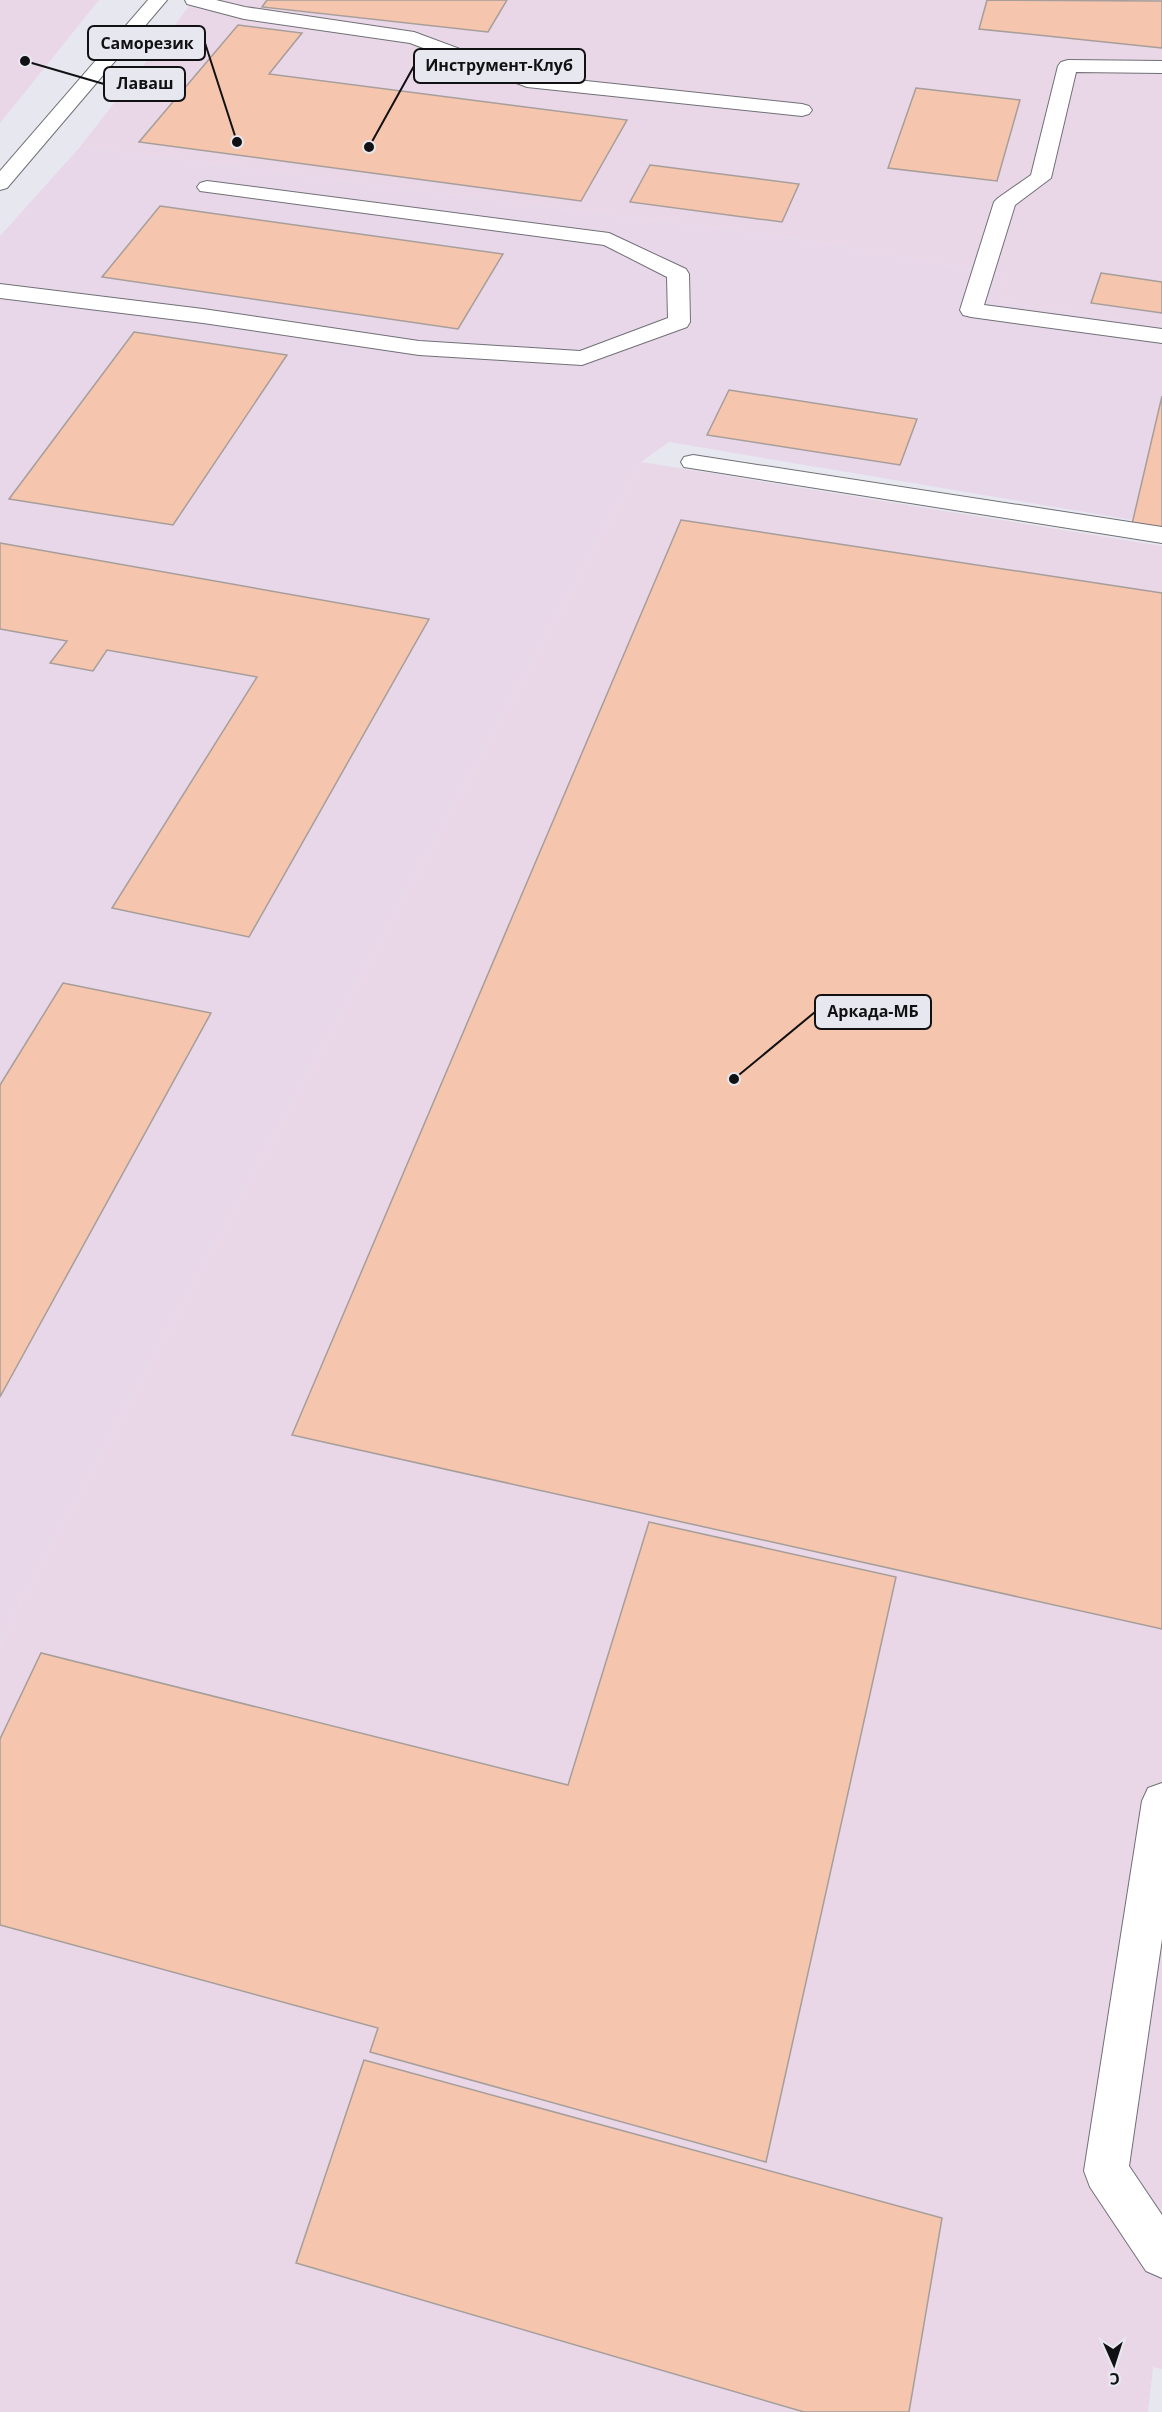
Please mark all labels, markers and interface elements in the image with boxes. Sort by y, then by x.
callout: Саморезик [88,26,205,60]
text: Саморезик [100,32,194,54]
callout: Инструмент-Клуб [414,49,585,83]
text: Инструмент-Клуб [425,54,573,76]
callout: Лаваш [104,67,185,101]
text: Лаваш [117,72,173,94]
callout: Аркада-МБ [815,995,931,1029]
text: Аркада-МБ [827,1000,919,1022]
north arrow [1084,2334,1144,2394]
text: С [1109,2368,1120,2390]

